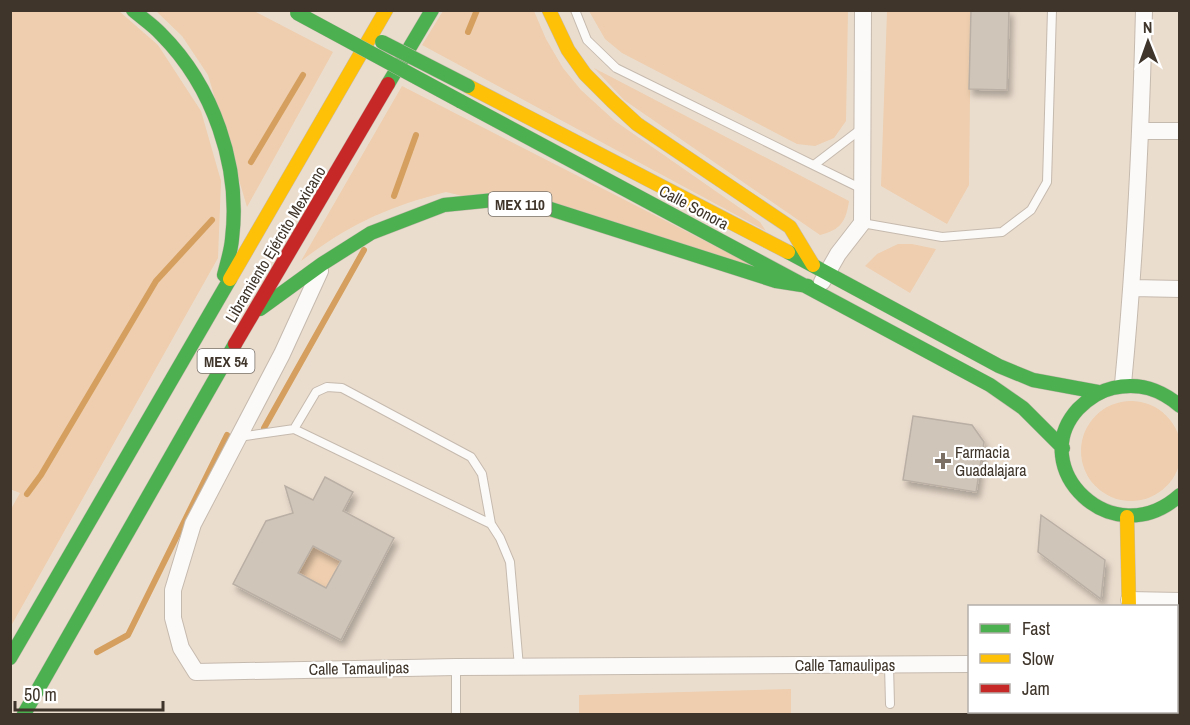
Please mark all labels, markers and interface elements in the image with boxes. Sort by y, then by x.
north arrow [1118,12,1178,72]
text: N [1143,16,1153,38]
street label: Libramiento Ejército Mexicano [220,162,330,326]
street label: Calle Sonora [655,179,733,235]
road number: MEX 110 [488,192,552,216]
road number: MEX 54 [198,349,254,373]
place label: Farmacia Guadalajara [955,441,1027,481]
marker: Farmacia Guadalajara [936,454,950,468]
legend [968,605,1178,713]
text: Fast [1022,616,1050,641]
text: Slow [1022,646,1054,671]
street label: Calle Tamaulipas [795,654,895,676]
street label: Calle Tamaulipas [308,656,410,680]
scale bar [15,674,164,712]
text: Jam [1022,676,1050,701]
text: 50 m [24,682,57,707]

